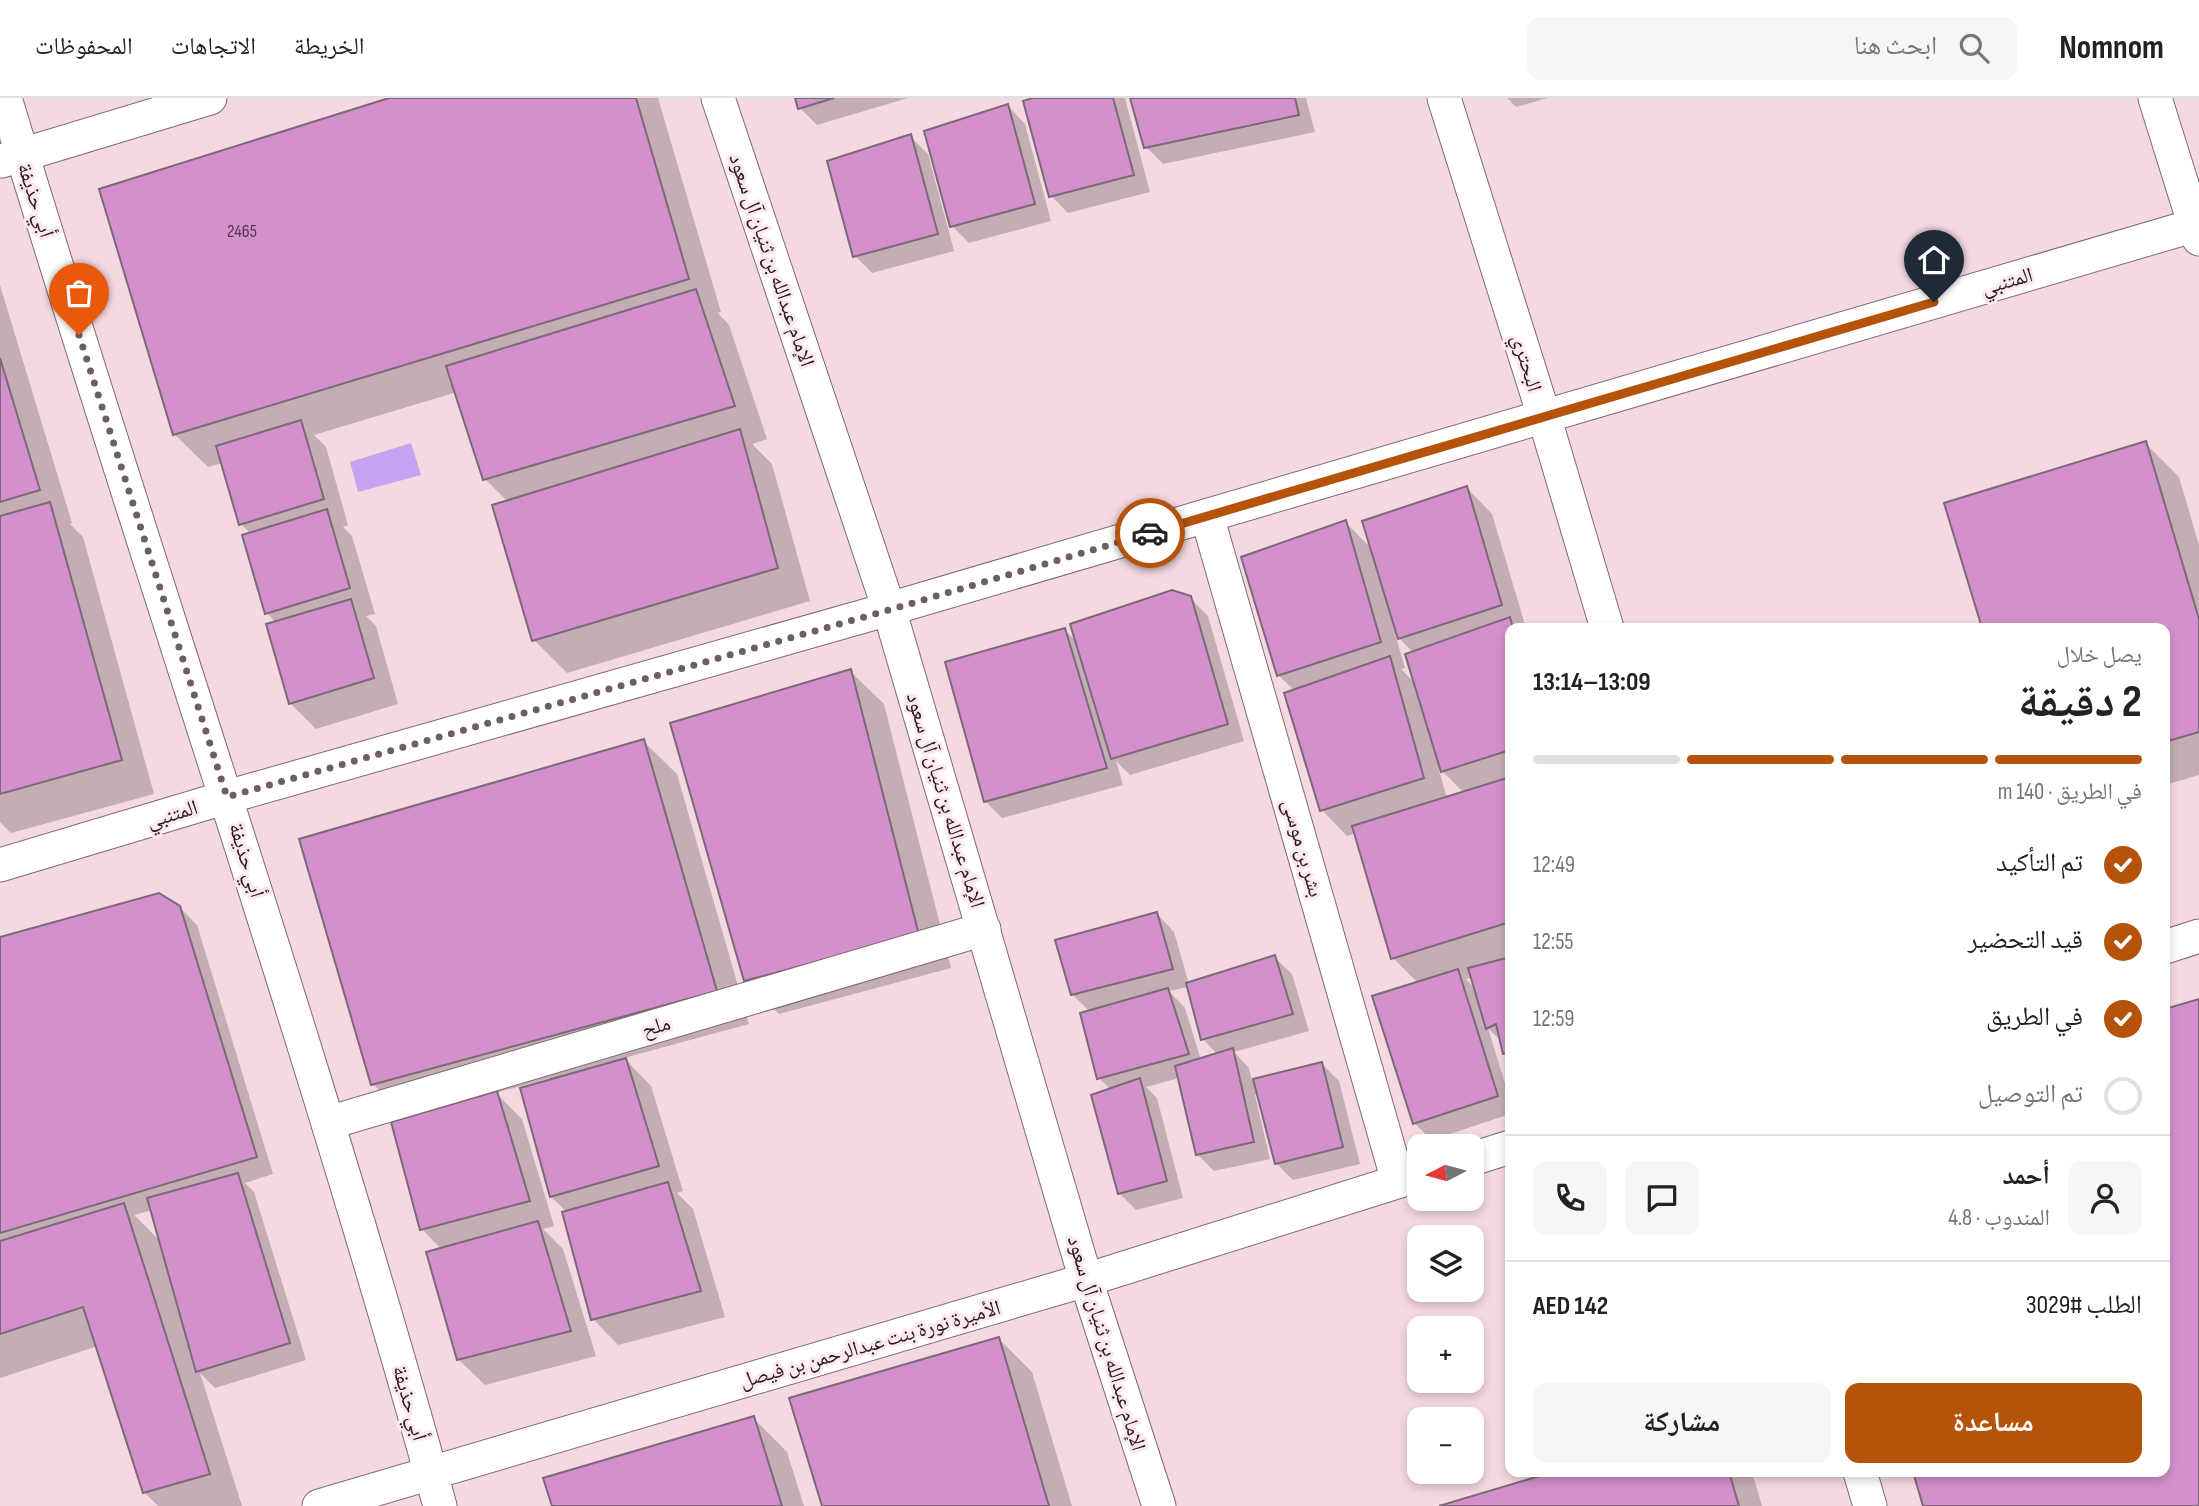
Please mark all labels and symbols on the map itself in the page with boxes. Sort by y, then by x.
street label: الإمام عبدالله بن ثنيان آل سعود [722,150,820,370]
street label: أبي حذيفة [9,160,60,242]
house number: 2465 [227,221,257,242]
pin [1904,230,1964,302]
street label: المتنبي [1979,262,2037,304]
pin [49,263,109,335]
street label: البحتري [1503,331,1547,396]
courier [1115,498,1185,568]
street label: الإمام عبدالله بن ثنيان آل سعود [900,690,990,911]
street label: المتنبي [143,795,202,837]
street label: بشر بن موسى [1277,796,1328,900]
street label: أبي حذيفة [220,820,270,901]
street label: ملح [639,1011,673,1042]
north arrow [1407,1134,1484,1211]
street label: الإمام عبدالله بن ثنيان آل سعود [1061,1233,1151,1454]
street label: الأميرة نورة بنت عبدالرحمن بن فيصل [737,1295,1003,1394]
street label: أبي حذيفة [384,1363,433,1444]

